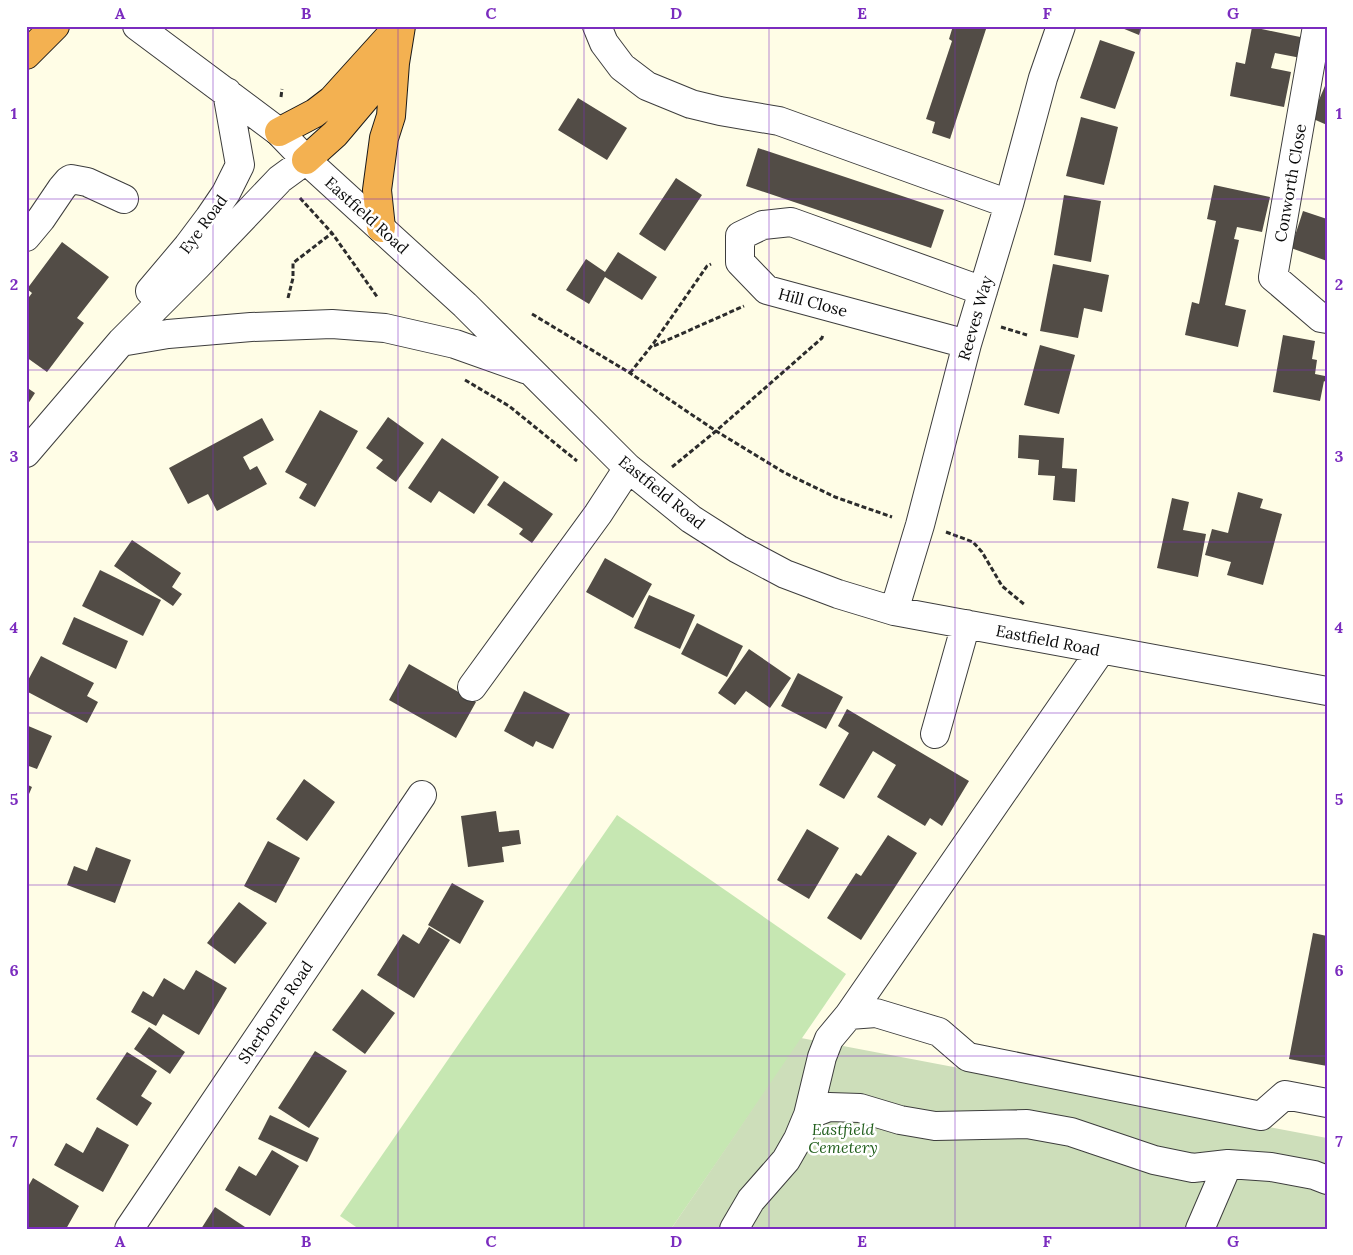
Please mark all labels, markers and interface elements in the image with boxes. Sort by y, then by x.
text: A [115,3,126,23]
text: B [301,3,312,23]
text: C [485,3,497,23]
text: D [670,3,682,23]
text: E [857,3,867,23]
text: F [1042,3,1052,23]
text: G [1227,3,1239,23]
text: 1 [11,103,17,123]
text: 1 [1336,103,1342,123]
street label: Conworth Close [1270,122,1310,244]
street label: Eastfield Road [321,172,413,258]
street label: Eye Road [175,190,231,257]
street label: Reeves Way [953,273,997,363]
text: 2 [10,274,18,294]
text: 2 [1335,274,1343,294]
street label: Hill Close [776,283,850,321]
text: 3 [10,446,19,466]
text: 3 [1335,446,1344,466]
street label: Eastfield Road [615,451,710,533]
text: 4 [10,617,19,637]
text: 4 [1335,617,1344,637]
street label: Eastfield Road [994,620,1102,660]
text: 5 [10,789,19,809]
text: 5 [1335,789,1344,809]
street label: Sherborne Road [233,957,317,1067]
text: 6 [9,960,19,980]
text: 6 [1334,960,1344,980]
park label: Eastfield Cemetery [808,1119,878,1157]
text: 7 [10,1131,18,1151]
text: 7 [1335,1131,1343,1151]
text: A [115,1231,126,1251]
text: B [301,1231,312,1251]
text: C [485,1231,497,1251]
text: D [670,1231,682,1251]
text: E [857,1231,867,1251]
text: F [1042,1231,1052,1251]
text: G [1227,1231,1239,1251]

